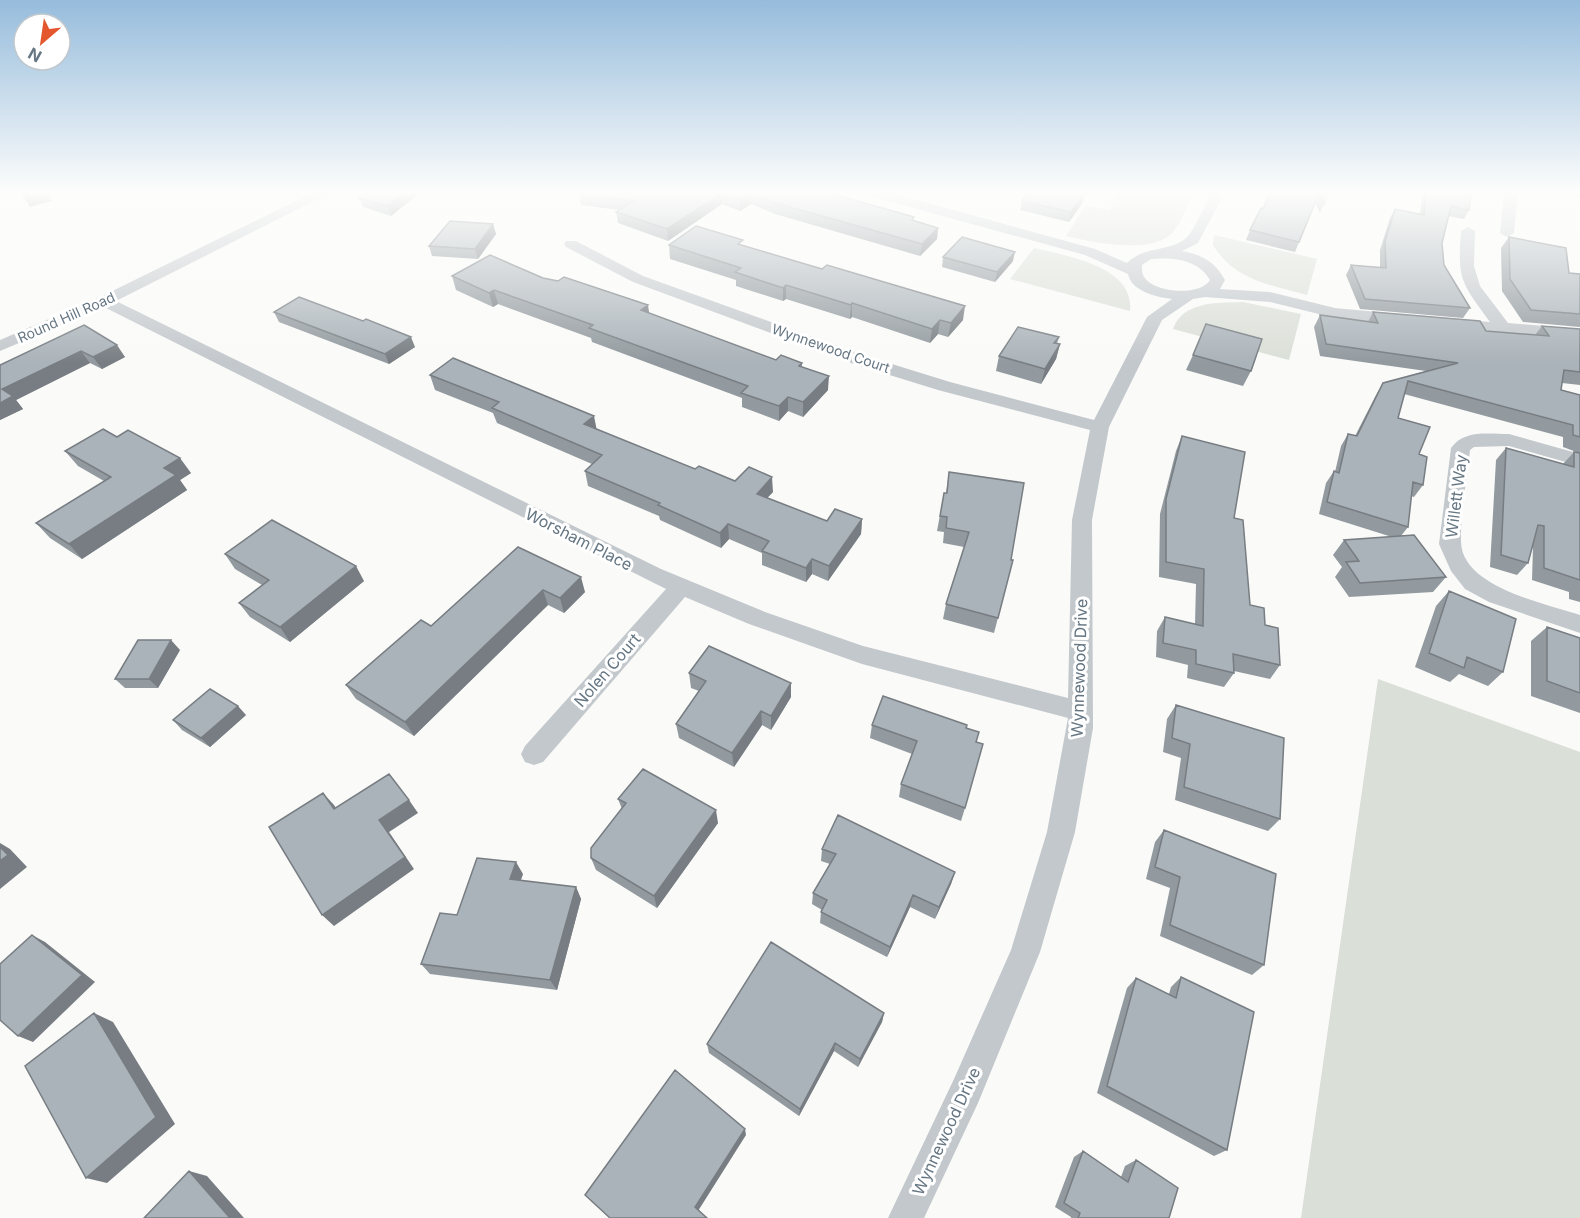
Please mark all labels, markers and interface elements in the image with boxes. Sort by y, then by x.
north arrow [12,12,72,72]
text: N [25,43,45,67]
street label: Round Hill Road [15,288,117,346]
street label: Wynnewood Court [770,320,893,376]
street label: Willett Way [1441,453,1471,539]
street label: Worsham Place [522,503,636,575]
street label: Wynnewood Drive [1067,598,1091,738]
street label: Nolen Court [570,629,644,711]
street label: Wynnewood Drive [908,1064,984,1198]

